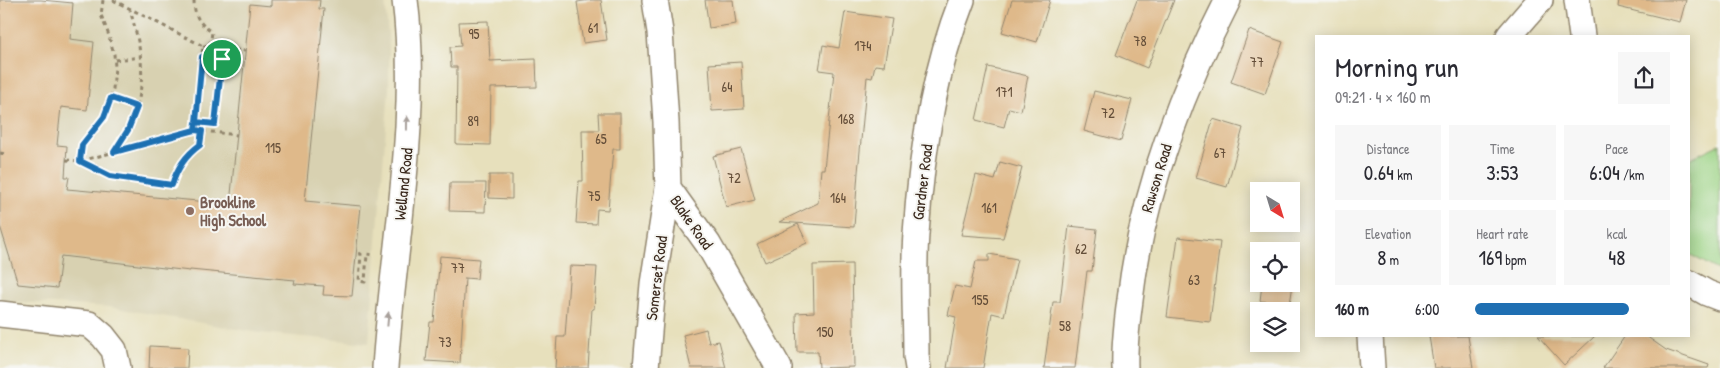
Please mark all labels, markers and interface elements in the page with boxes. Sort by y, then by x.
house number: 61 [588,18,598,37]
house number: 95 [468,24,480,43]
house number: 78 [1134,31,1147,50]
house number: 174 [854,36,872,55]
pin [201,38,243,80]
icon: arrive [208,45,236,73]
text: Morning run [1335,48,1459,86]
house number: 77 [1250,52,1264,71]
button: share [1618,52,1670,104]
house number: 64 [722,77,732,96]
house number: 171 [995,82,1013,101]
text: 09:21 · 4 × 160 m [1335,86,1431,108]
house number: 72 [1101,103,1115,122]
house number: 168 [838,109,854,128]
house number: 89 [467,111,479,130]
one-way arrow [404,115,412,131]
house number: 65 [595,129,607,148]
house number: 115 [265,138,281,157]
text: Distance [1367,139,1410,158]
text: Time [1490,139,1515,158]
text: Pace [1605,139,1628,158]
street label: Rawson Road [1135,141,1177,215]
street label: Gardner Road [906,143,938,221]
house number: 67 [1214,143,1226,162]
street label: Welland Road [388,147,418,221]
text: 0.64 [1364,158,1394,187]
text: 3:53 [1486,158,1519,187]
text: 6:04 [1589,158,1620,187]
text: km [1394,165,1413,184]
text: /km [1620,165,1644,184]
house number: 72 [727,168,741,187]
north arrow [1250,182,1300,232]
map controls [1250,182,1300,352]
house number: 75 [588,186,601,205]
house number: 164 [830,188,846,207]
street label: Blake Road [665,190,719,254]
place label: Brookline High School [200,191,267,232]
house number: 161 [981,198,997,217]
marker: Brookline High School [184,205,196,217]
text: Elevation [1365,224,1411,243]
text: Heart rate [1476,224,1529,243]
text: kcal [1607,224,1627,243]
street label: Somerset Road [640,234,672,322]
house number: 62 [1075,239,1088,258]
button: locate [1250,242,1300,292]
text: 8 [1377,243,1386,272]
text: 169 [1478,243,1502,272]
text: 48 [1608,243,1625,272]
text: m [1386,250,1399,269]
text: bpm [1502,250,1527,269]
house number: 77 [451,258,465,277]
house number: 63 [1188,270,1200,289]
house number: 155 [972,290,989,309]
text: 160 m [1335,298,1369,320]
text: 6:00 [1415,298,1439,320]
button: layers [1250,302,1300,352]
one-way arrow [385,311,393,327]
house number: 58 [1059,316,1071,335]
house number: 150 [816,322,834,341]
house number: 73 [438,332,452,351]

